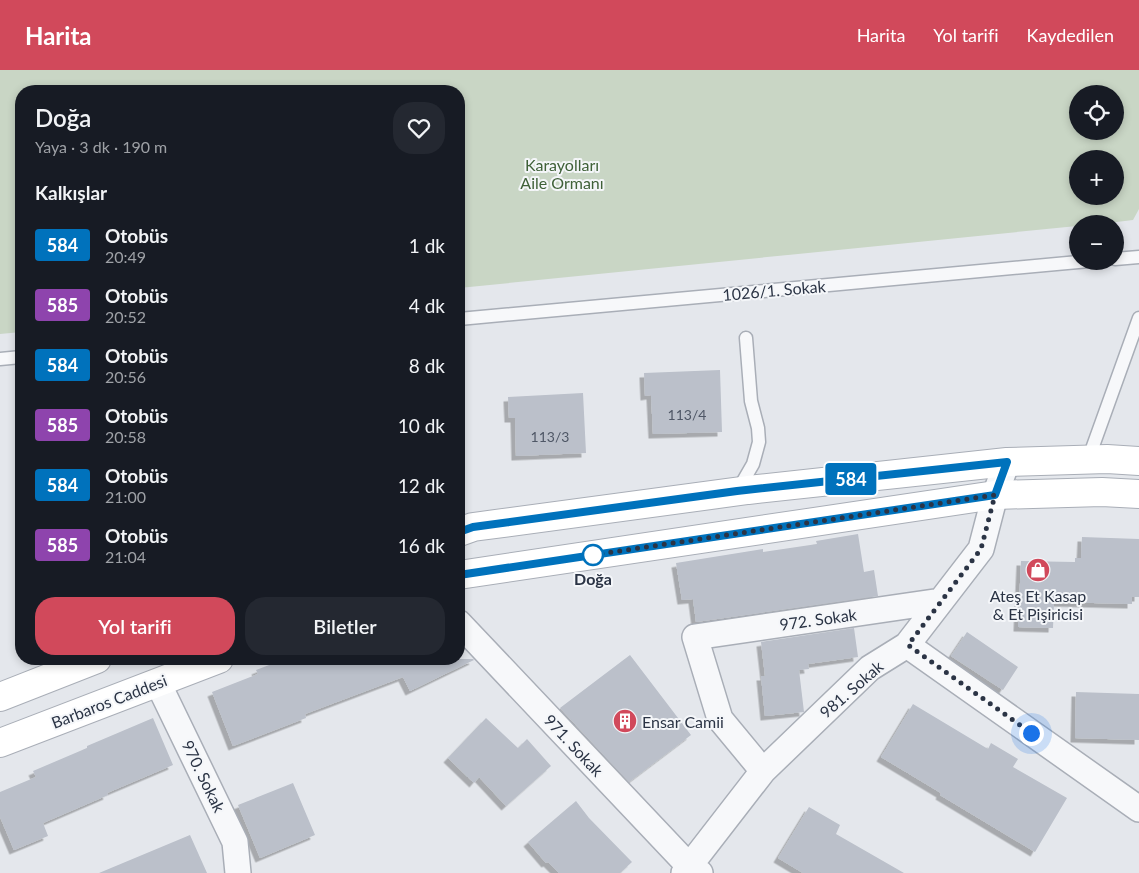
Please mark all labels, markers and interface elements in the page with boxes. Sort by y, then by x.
text: Harita [25,21,92,50]
text: Harita [857,24,905,46]
text: Yol tarifi [933,24,999,46]
text: Kaydedilen [1027,24,1114,46]
map controls [1069,85,1124,270]
button: locate [1069,85,1124,140]
button: heart [393,102,445,154]
text: Doğa [35,103,91,132]
text: Yaya · 3 dk · 190 m [35,137,167,156]
button: + [1069,150,1124,205]
park label: Karayolları Aile Ormanı [520,155,604,192]
text: Kalkışlar [35,181,107,204]
button: − [1069,215,1124,270]
text: Otobüs [105,224,168,247]
text: 584 [47,234,78,256]
text: 1 dk [409,234,445,257]
text: 20:49 [105,247,146,266]
street label: 1026/1. Sokak [722,276,827,304]
text: Otobüs [105,284,168,307]
text: 585 [47,294,78,316]
text: 4 dk [409,294,445,317]
text: 20:52 [105,307,146,326]
text: Otobüs [105,344,168,367]
text: 584 [47,354,78,376]
text: 8 dk [409,354,445,377]
text: 20:56 [105,367,146,386]
text: Otobüs [105,404,168,427]
house number: 113/4 [668,406,706,423]
text: 585 [47,414,78,436]
text: 10 dk [398,414,445,437]
text: 20:58 [105,427,146,446]
house number: 113/3 [531,428,569,445]
line badge: 584 [822,463,880,495]
text: Otobüs [105,464,168,487]
text: 584 [835,468,867,490]
text: 584 [47,474,78,496]
text: 12 dk [398,474,445,497]
text: 21:00 [105,487,146,506]
text: Otobüs [105,524,168,547]
text: 585 [47,534,78,556]
text: 16 dk [398,534,445,557]
marker: Doğa [582,544,604,566]
text: 21:04 [105,547,146,566]
shop icon: Ateş Et Kasap & Et Pişiricisi [1025,557,1051,583]
place label: Doğa [574,569,612,588]
place label: Ateş Et Kasap & Et Pişiricisi [990,586,1086,623]
button: Yol tarifi [35,597,235,655]
button: Biletler [245,597,445,655]
street label: 972. Sokak [778,604,859,634]
street label: 981. Sokak [815,656,887,722]
street label: Barbaros Caddesi [49,670,169,732]
building icon: Ensar Camii [612,708,638,734]
street label: 971. Sokak [541,710,608,781]
place label: Ensar Camii [642,712,724,731]
your location [1019,721,1044,746]
street label: 970. Sokak [178,737,230,816]

